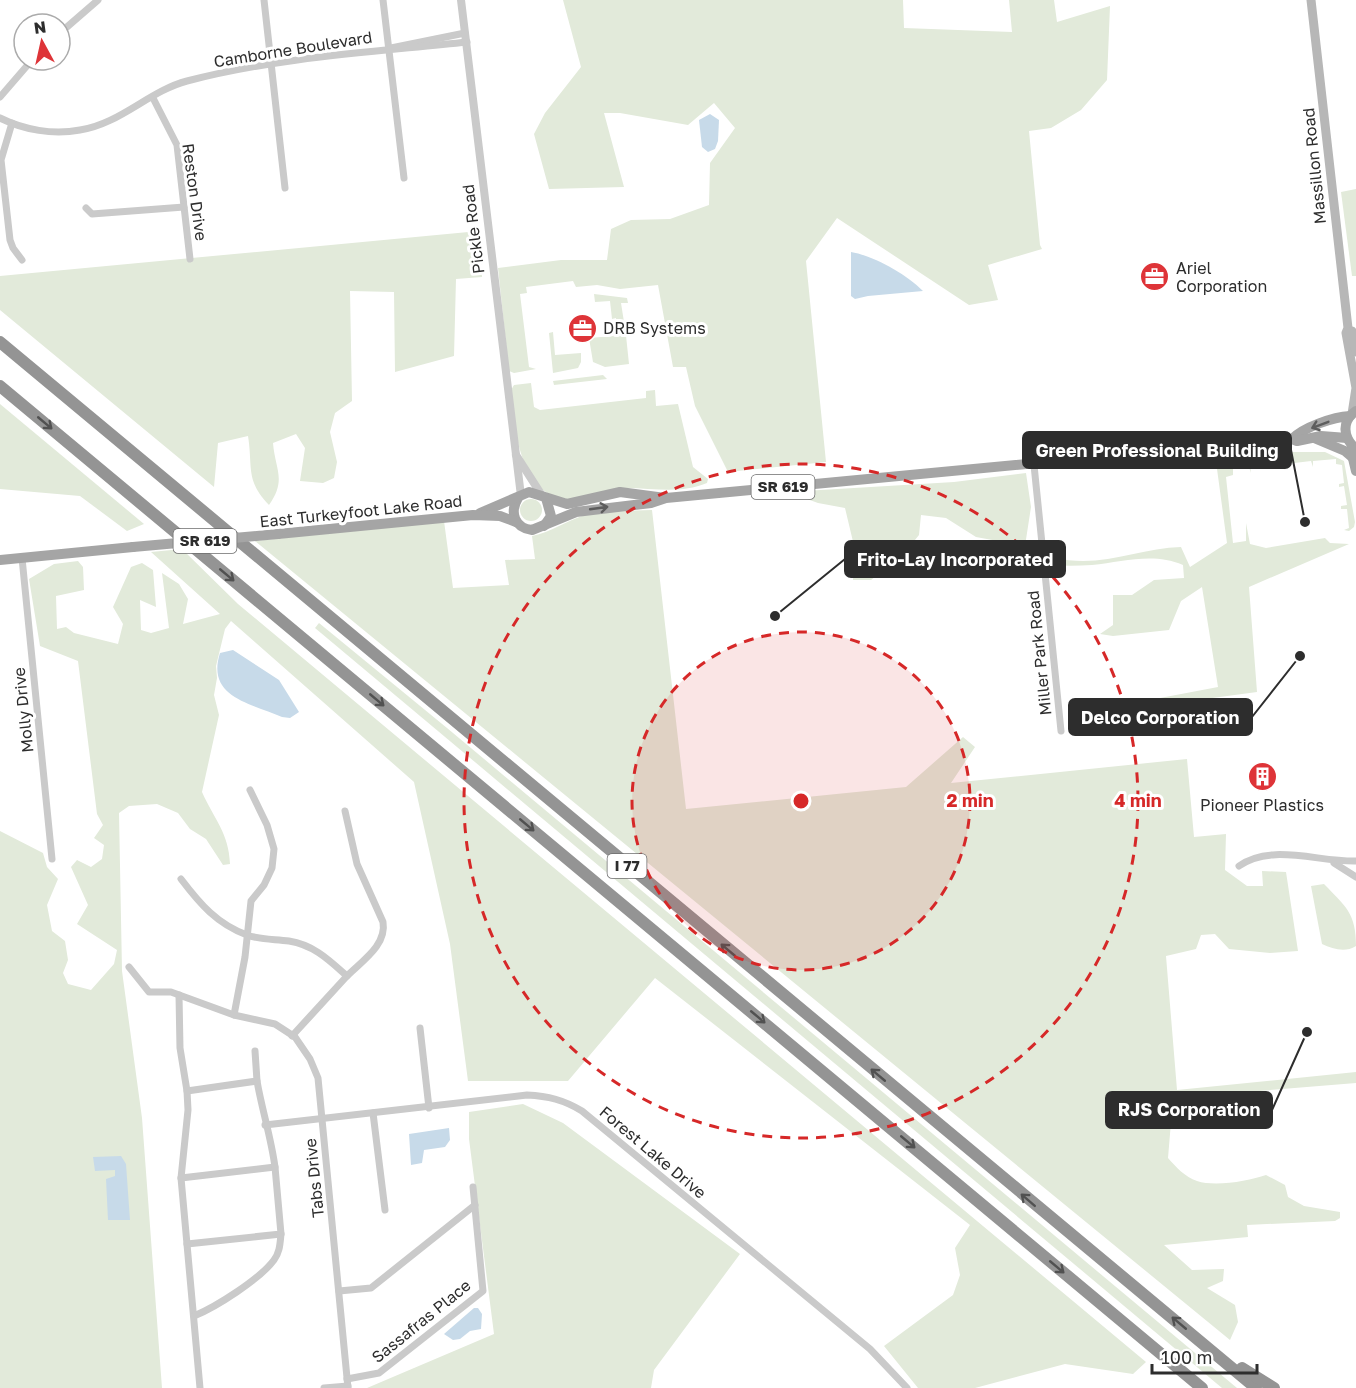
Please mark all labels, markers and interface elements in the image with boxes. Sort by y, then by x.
north arrow [12,12,72,72]
text: N [32,16,47,38]
street label: Camborne Boulevard [212,27,374,71]
street label: Massillon Road [1298,107,1330,225]
street label: Reston Drive [178,142,212,242]
street label: Pickle Road [458,183,488,275]
place label: Ariel Corporation [1176,258,1267,296]
office icon: Ariel Corporation [1139,261,1171,293]
office icon: DRB Systems [566,312,598,344]
place label: DRB Systems [603,318,706,338]
one-way arrow [37,416,52,430]
one-way arrow [1311,420,1329,431]
callout: Green Professional Building [1023,432,1291,468]
text: Green Professional Building [1035,439,1279,461]
road number: SR 619 [752,475,814,499]
street label: East Turkeyfoot Lake Road [259,490,463,532]
one-way arrow [589,502,609,513]
road number: SR 619 [174,529,236,553]
callout: Frito-Lay Incorporated [845,541,1065,577]
text: Frito-Lay Incorporated [857,548,1053,570]
one-way arrow [219,569,235,582]
street label: Miller Park Road [1022,590,1056,716]
street label: Molly Drive [9,666,37,754]
one-way arrow [369,693,385,706]
callout: Delco Corporation [1069,699,1252,735]
text: Delco Corporation [1081,706,1239,728]
building icon: Pioneer Plastics [1246,761,1278,793]
text: 2 min [946,789,994,811]
text: 4 min [1114,789,1162,811]
centre of rings [791,791,811,811]
place label: Pioneer Plastics [1200,795,1324,815]
one-way arrow [519,818,535,831]
road number: I 77 [608,854,646,878]
one-way arrow [721,944,737,957]
one-way arrow [750,1010,765,1024]
one-way arrow [870,1068,886,1081]
callout: RJS Corporation [1106,1092,1272,1128]
text: RJS Corporation [1118,1098,1260,1120]
street label: Forest Lake Drive [596,1102,710,1202]
one-way arrow [900,1135,915,1149]
street label: Tabs Drive [300,1137,328,1219]
one-way arrow [1021,1193,1036,1207]
one-way arrow [1049,1260,1065,1273]
street label: Sassafras Place [368,1275,474,1367]
one-way arrow [1172,1316,1187,1330]
scale bar [1152,1337,1257,1375]
text: 100 m [1161,1346,1212,1368]

